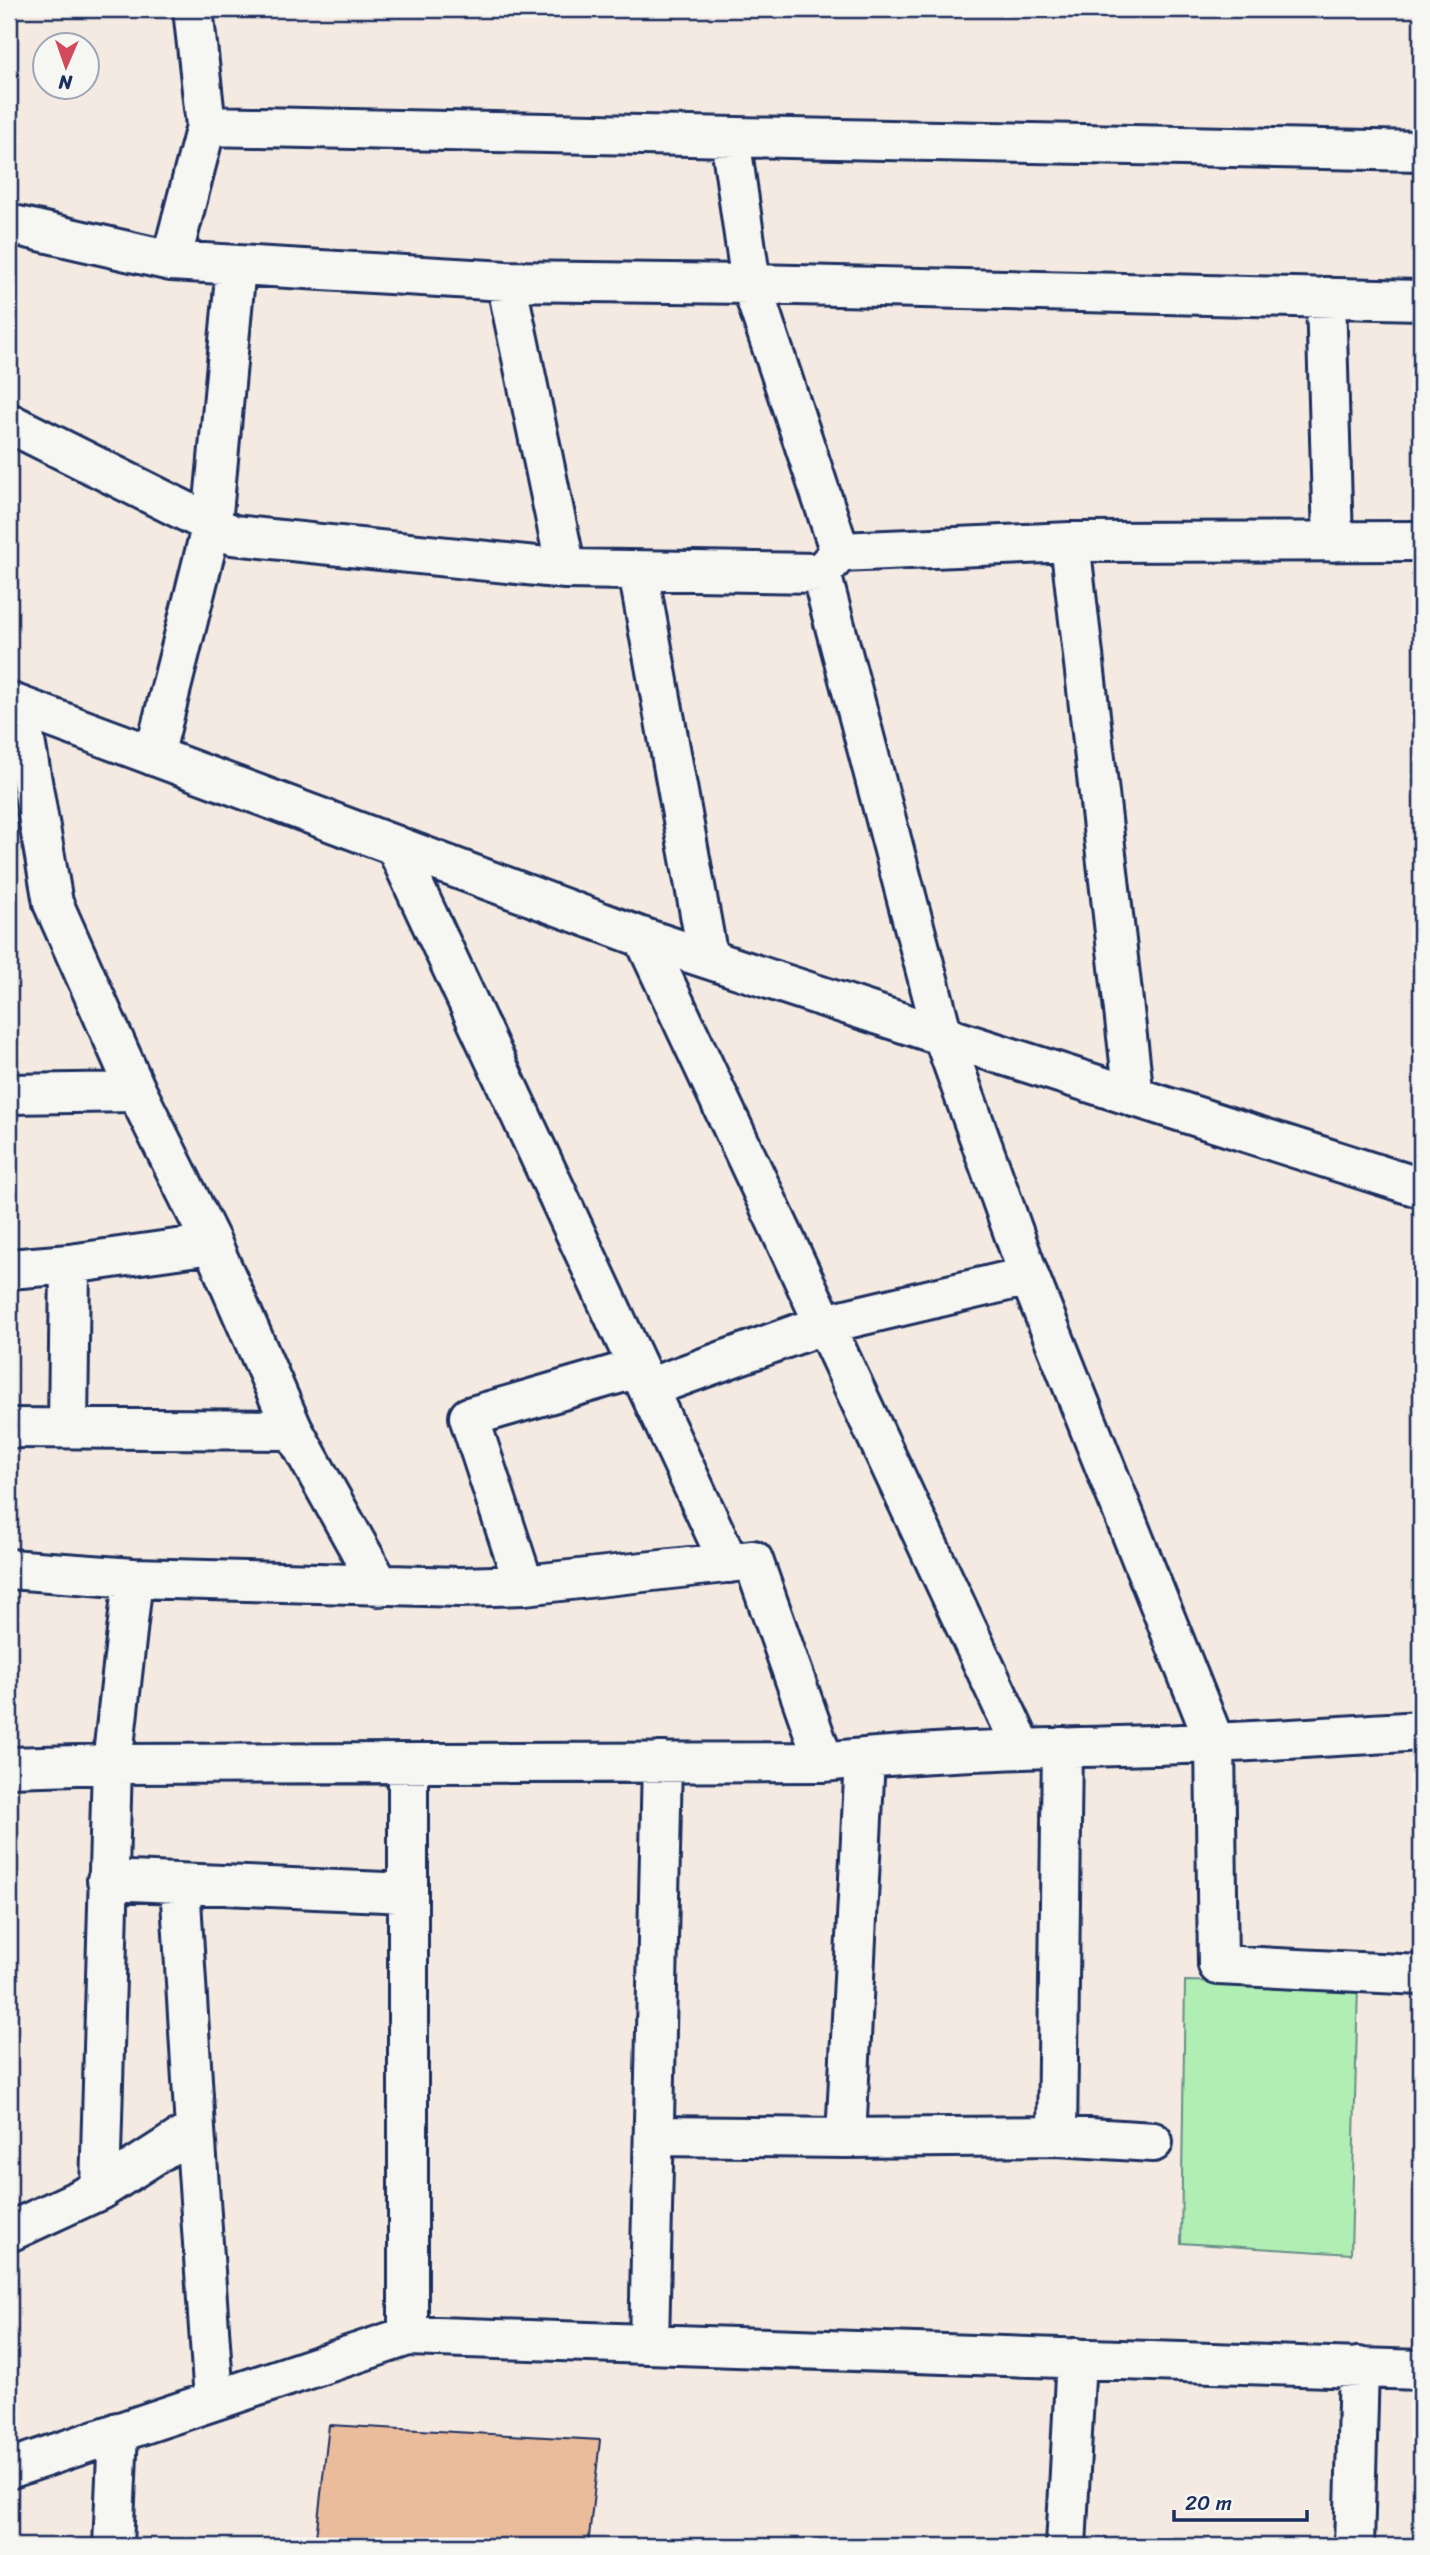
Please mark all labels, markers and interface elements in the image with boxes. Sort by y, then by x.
north arrow [32,32,102,102]
text: N [57,66,74,99]
scale bar [1174,2478,1308,2522]
text: 20 m [1185,2484,1232,2522]

